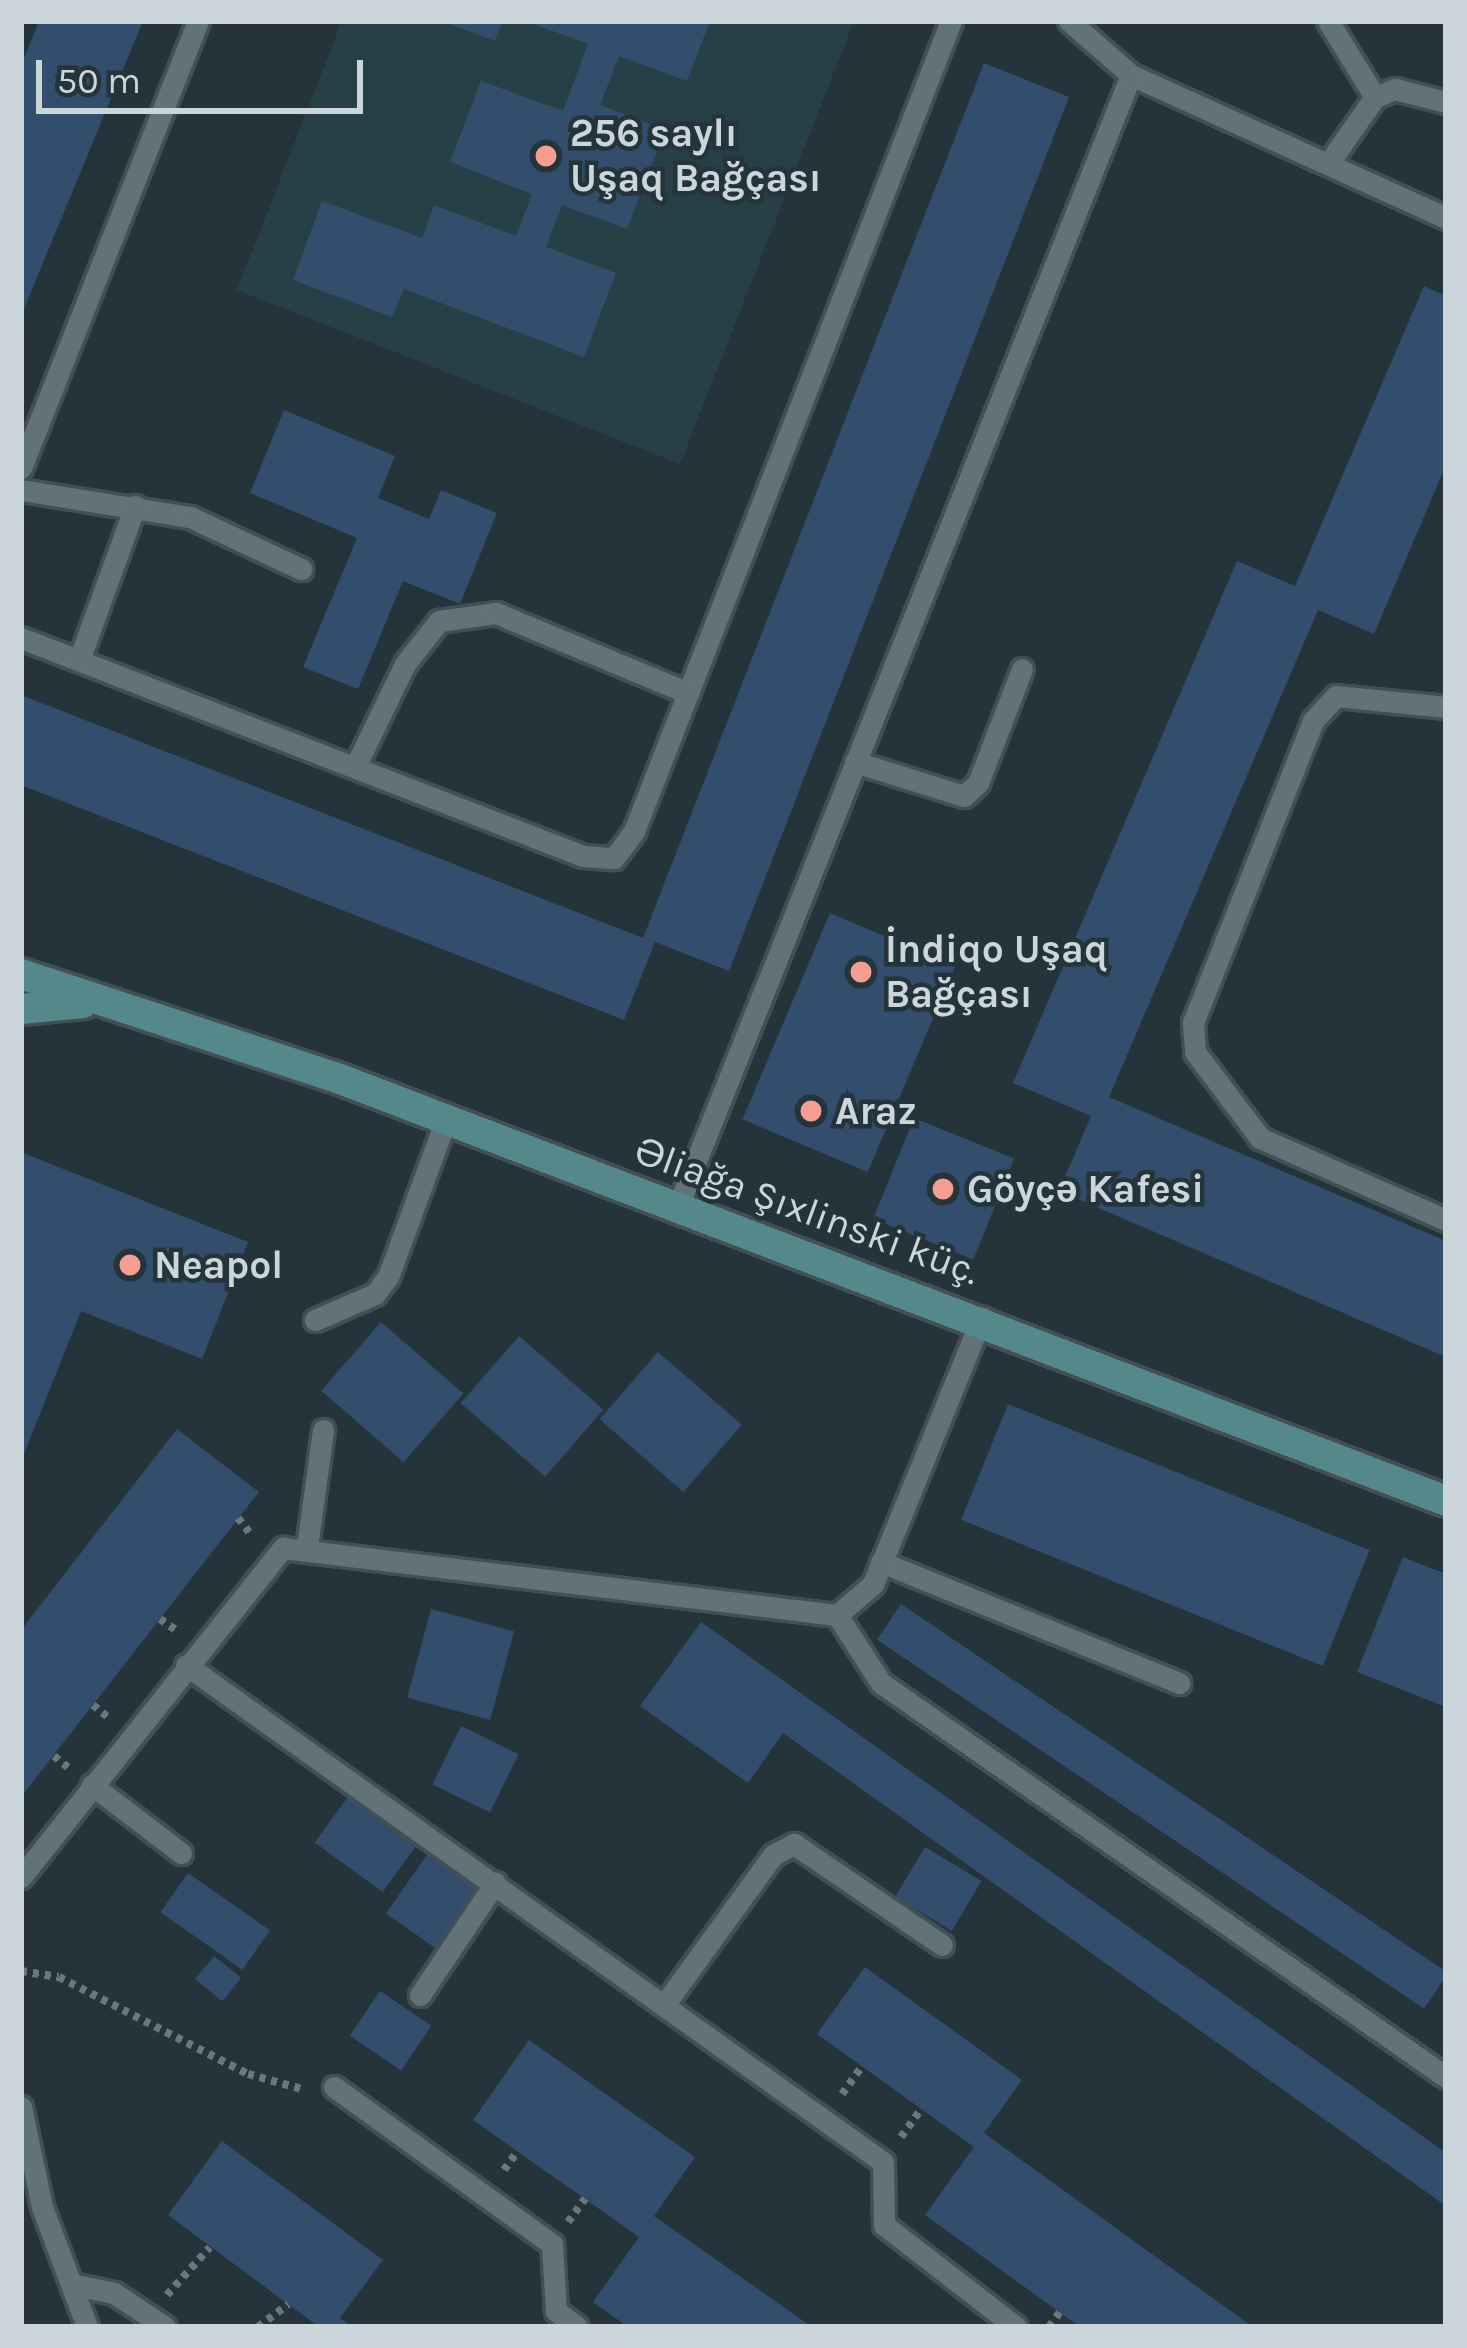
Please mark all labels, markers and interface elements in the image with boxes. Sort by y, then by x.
scale bar [42,36,369,110]
text: 50 m [57,60,141,102]
place label: 256 saylı Uşaq Bağçası [570,111,822,202]
marker: 256 saylı Uşaq Bağçası [533,143,559,169]
place label: İndiqo Uşaq Bağçası [885,927,1108,1018]
marker: İndiqo Uşaq Bağçası [848,959,874,985]
place label: Araz [835,1088,917,1134]
marker: Araz [798,1098,824,1124]
street label: Əliağa Şıxlinski küç. [628,1127,986,1295]
place label: Göyçə Kafesi [967,1166,1204,1212]
marker: Göyçə Kafesi [930,1176,956,1202]
place label: Neapol [154,1242,283,1288]
marker: Neapol [117,1252,143,1278]

